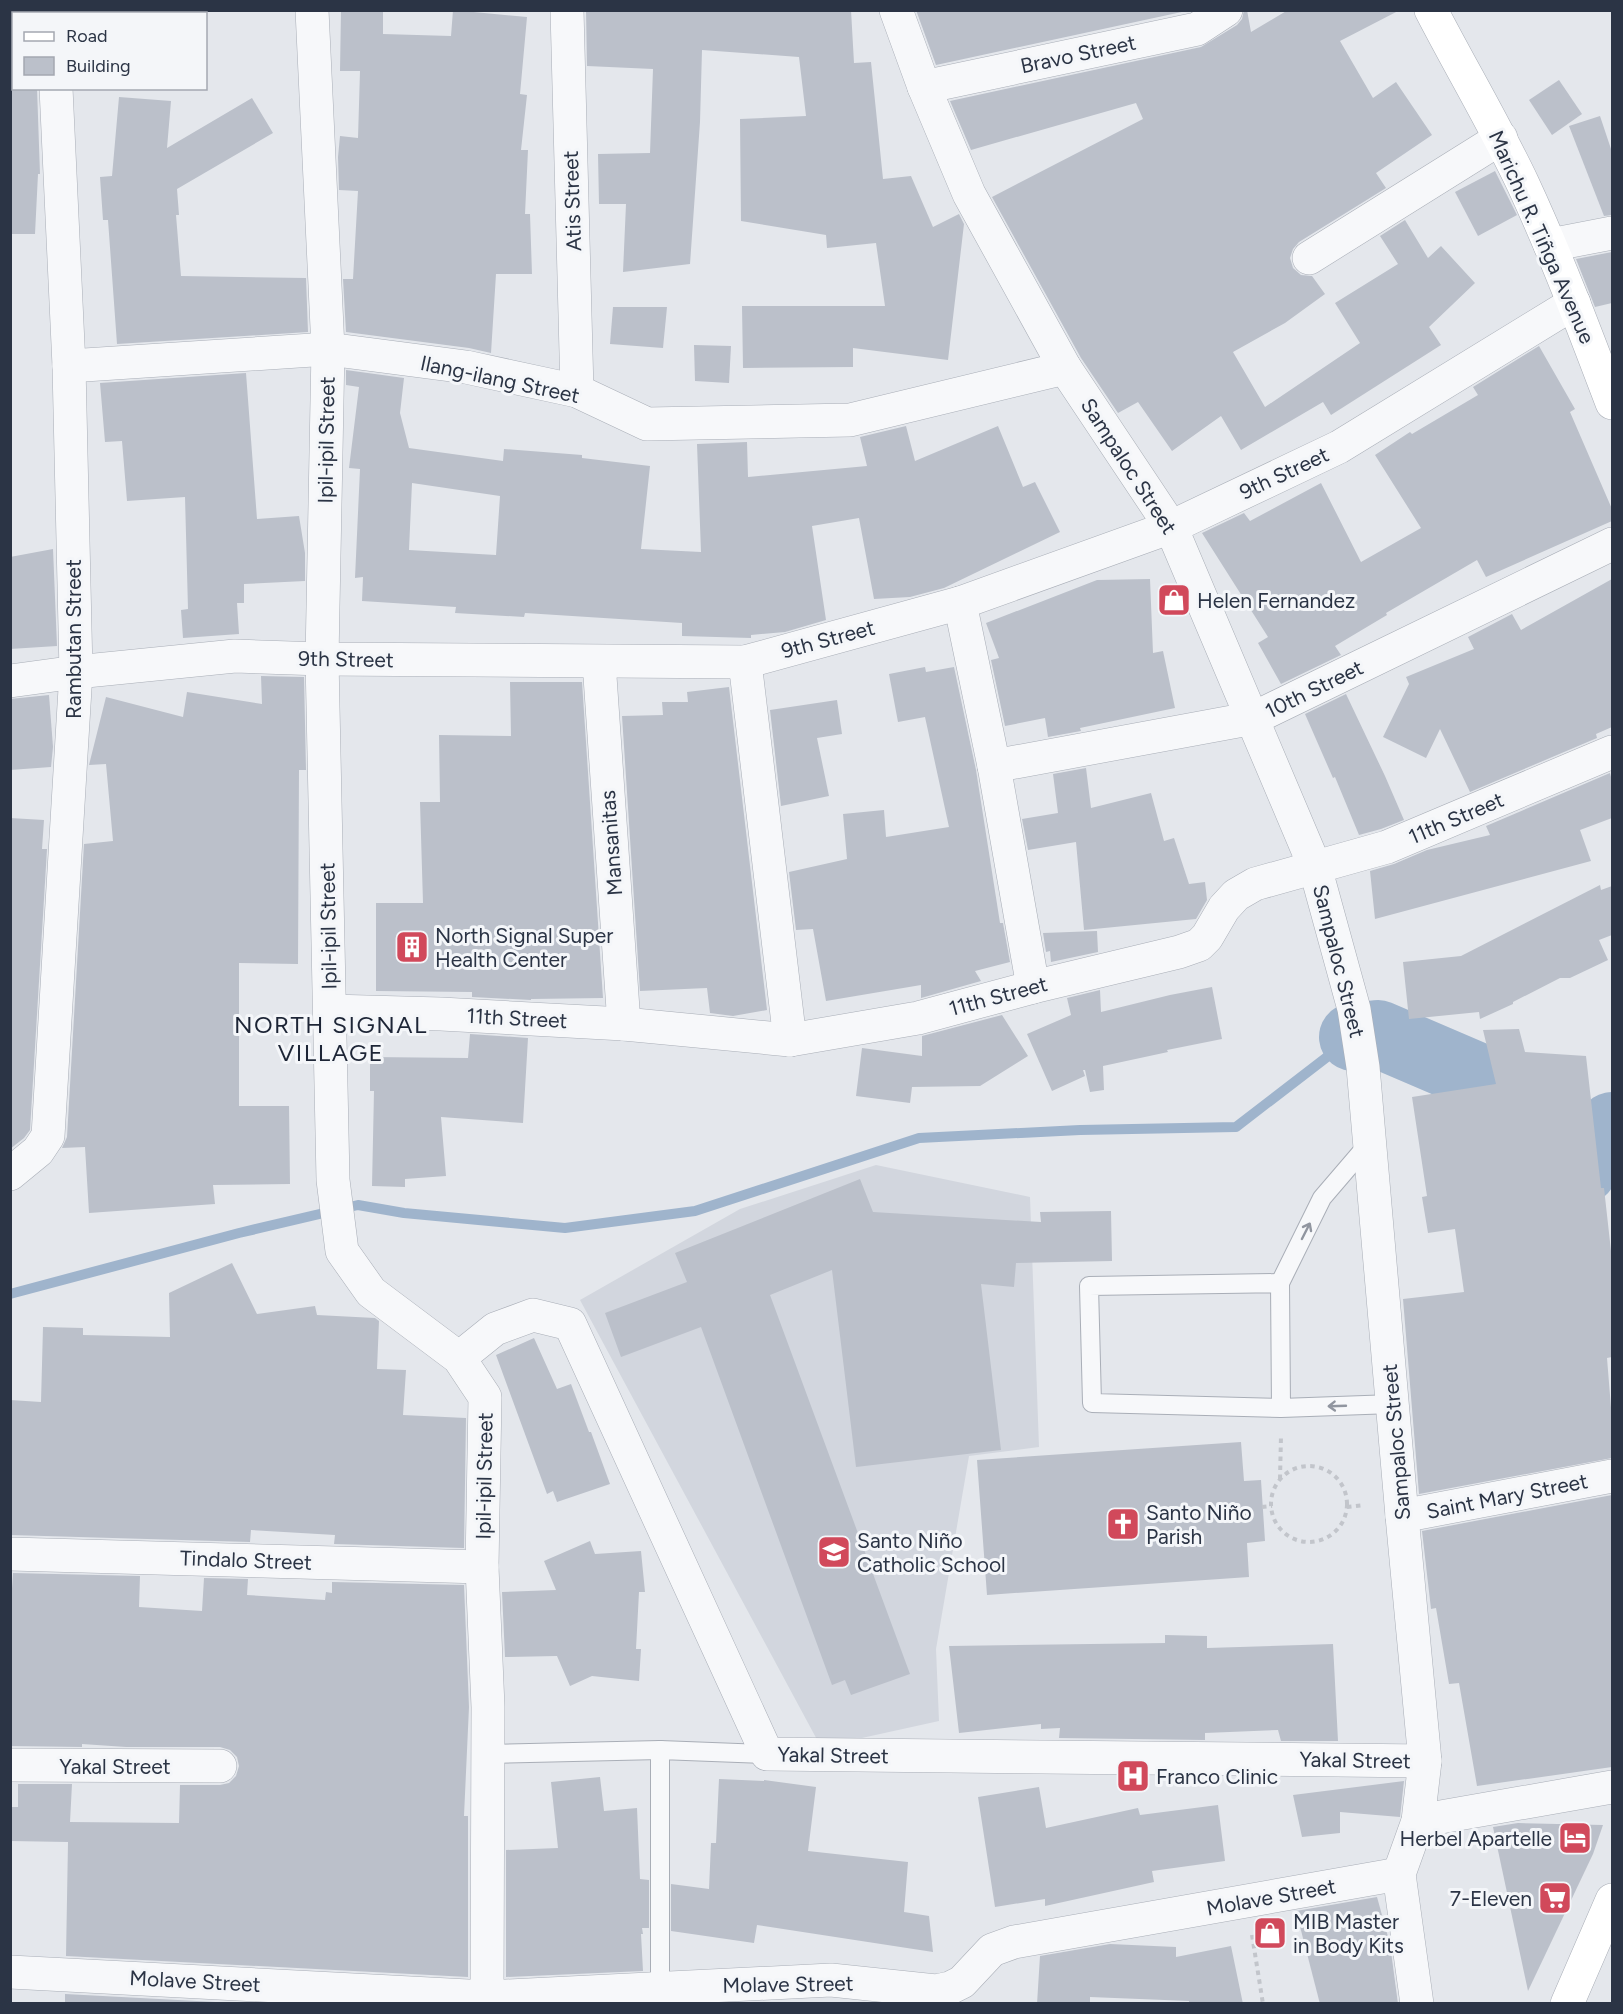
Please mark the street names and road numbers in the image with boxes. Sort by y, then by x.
street label: Bravo Street [1018,30,1138,78]
street label: Marichu R. Tiñga Avenue [1484,127,1600,347]
street label: Atis Street [558,150,586,252]
street label: Ilang-ilang Street [418,350,582,408]
street label: Ipil-ipil Street [312,376,340,504]
street label: Sampaloc Street [1076,393,1182,539]
street label: 9th Street [1235,441,1333,505]
street label: Rambutan Street [61,559,86,719]
street label: 9th Street [779,615,877,663]
street label: 9th Street [298,646,394,672]
street label: 10th Street [1261,655,1367,723]
street label: 11th Street [1405,787,1507,849]
street label: Mansanitas [595,789,627,897]
street label: Ipil-ipil Street [314,862,342,990]
street label: Sampaloc Street [1308,882,1370,1040]
street label: 11th Street [946,971,1050,1021]
street label: 11th Street [466,1003,568,1033]
street label: Sampaloc Street [1377,1363,1415,1521]
street label: Ipil-ipil Street [470,1412,498,1540]
street label: Saint Mary Street [1424,1468,1590,1524]
street label: Tindalo Street [180,1545,312,1575]
street label: Yakal Street [777,1742,889,1768]
street label: Yakal Street [1299,1747,1411,1773]
street label: Yakal Street [59,1754,171,1779]
street label: Molave Street [1204,1873,1338,1921]
street label: Molave Street [129,1965,261,1997]
street label: Molave Street [722,1970,854,1998]

